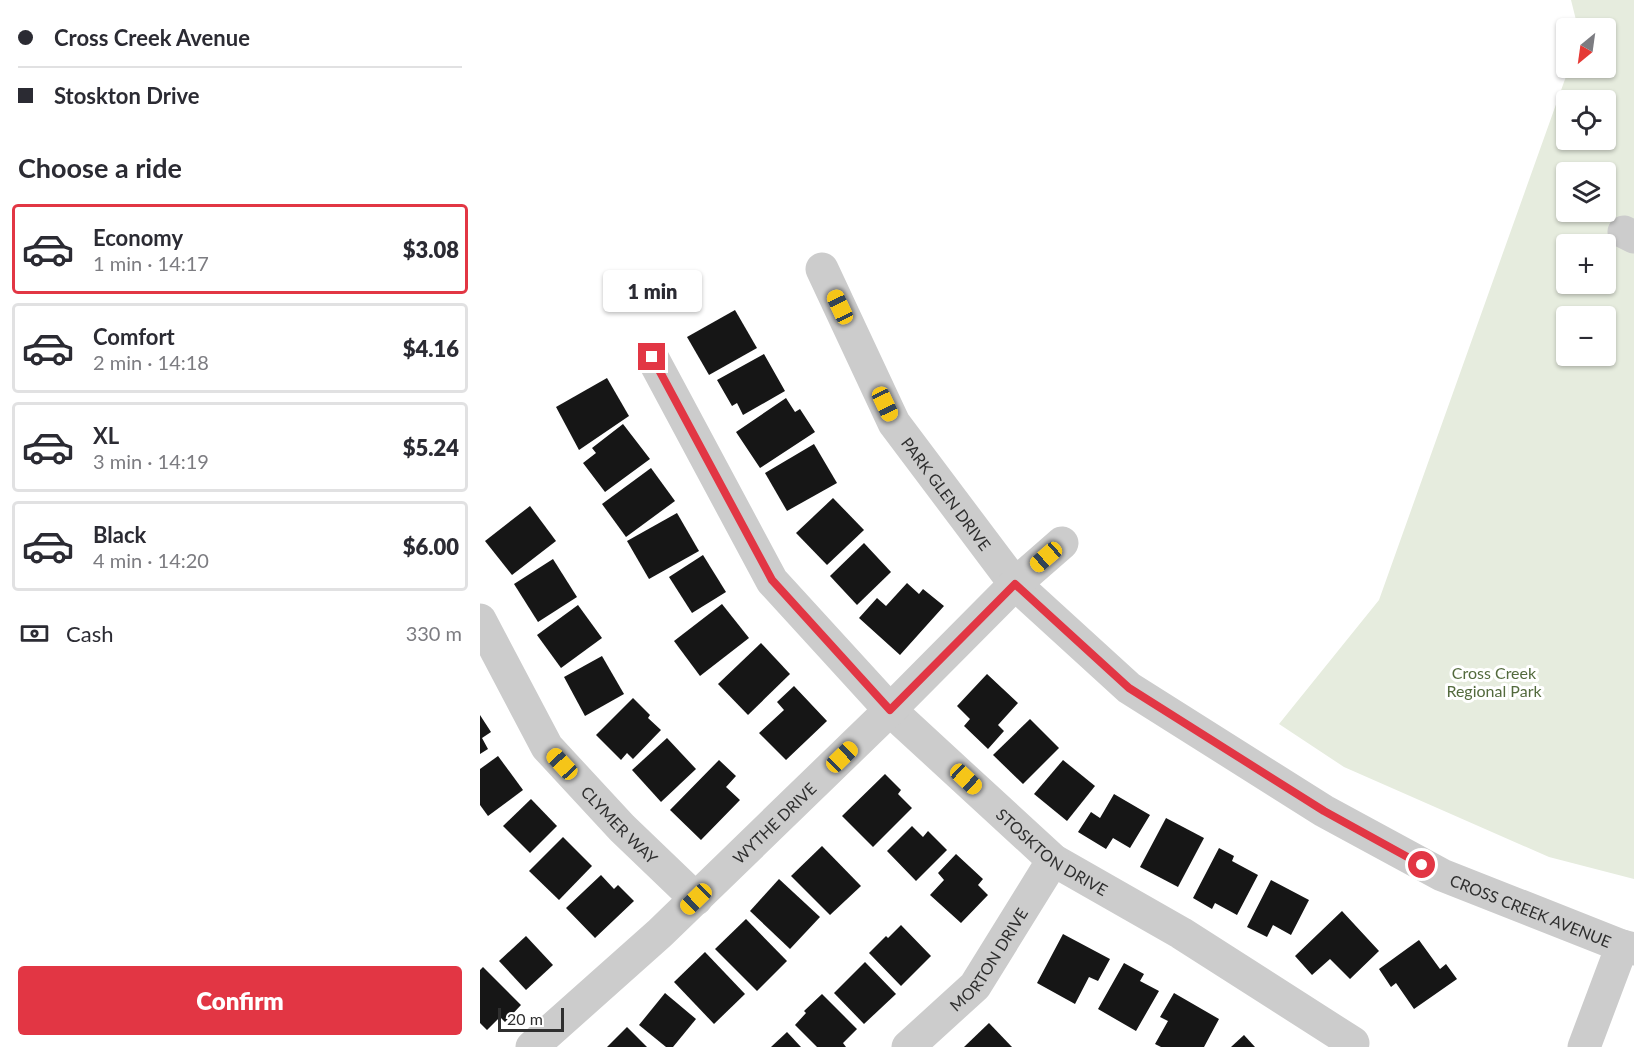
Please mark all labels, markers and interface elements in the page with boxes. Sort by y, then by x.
north arrow [1556,18,1616,78]
map controls [1556,18,1616,366]
text: Cross Creek Avenue [54,24,250,51]
text: Stoskton Drive [54,82,200,109]
button: locate [1556,90,1616,150]
text: Choose a ride [18,151,182,184]
button: layers [1556,162,1616,222]
icon: car [21,222,75,276]
text: Economy [93,224,183,251]
button: + [1556,234,1616,294]
text: $3.08 [403,236,459,263]
text: 1 min · 14:17 [93,251,209,275]
callout: 1 min [602,270,702,312]
text: 1 min [628,279,677,303]
car [824,287,856,327]
button: − [1556,306,1616,366]
icon: car [21,321,75,375]
text: Comfort [93,323,175,350]
text: $4.16 [403,335,459,362]
route end [638,343,665,370]
text: 2 min · 14:18 [93,350,209,374]
car [869,384,901,424]
icon: car [21,420,75,474]
text: XL [93,422,119,449]
street label: PARK GLEN DRIVE [898,433,996,554]
text: $5.24 [403,434,459,461]
text: 3 min · 14:19 [93,449,209,473]
icon: car [21,519,75,573]
text: Black [93,521,146,548]
text: $6.00 [403,533,459,560]
car [1027,538,1065,576]
text: 4 min · 14:20 [93,548,209,572]
icon: cash [18,617,51,650]
text: Cash [66,620,113,647]
text: 330 m [406,621,462,645]
park label: Cross Creek Regional Park [1446,663,1542,700]
car [823,738,861,776]
car [543,745,581,783]
car [947,760,985,798]
street label: WYTHE DRIVE [728,778,819,867]
street label: CLYMER WAY [578,782,662,867]
street label: STOSKTON DRIVE [993,804,1111,899]
route start [1408,851,1435,878]
street label: CROSS CREEK AVENUE [1448,870,1614,950]
car [677,880,715,918]
street label: MORTON DRIVE [945,904,1031,1014]
button: Confirm [18,966,462,1035]
scale bar [498,1005,564,1032]
text: 20 m [507,1009,543,1028]

